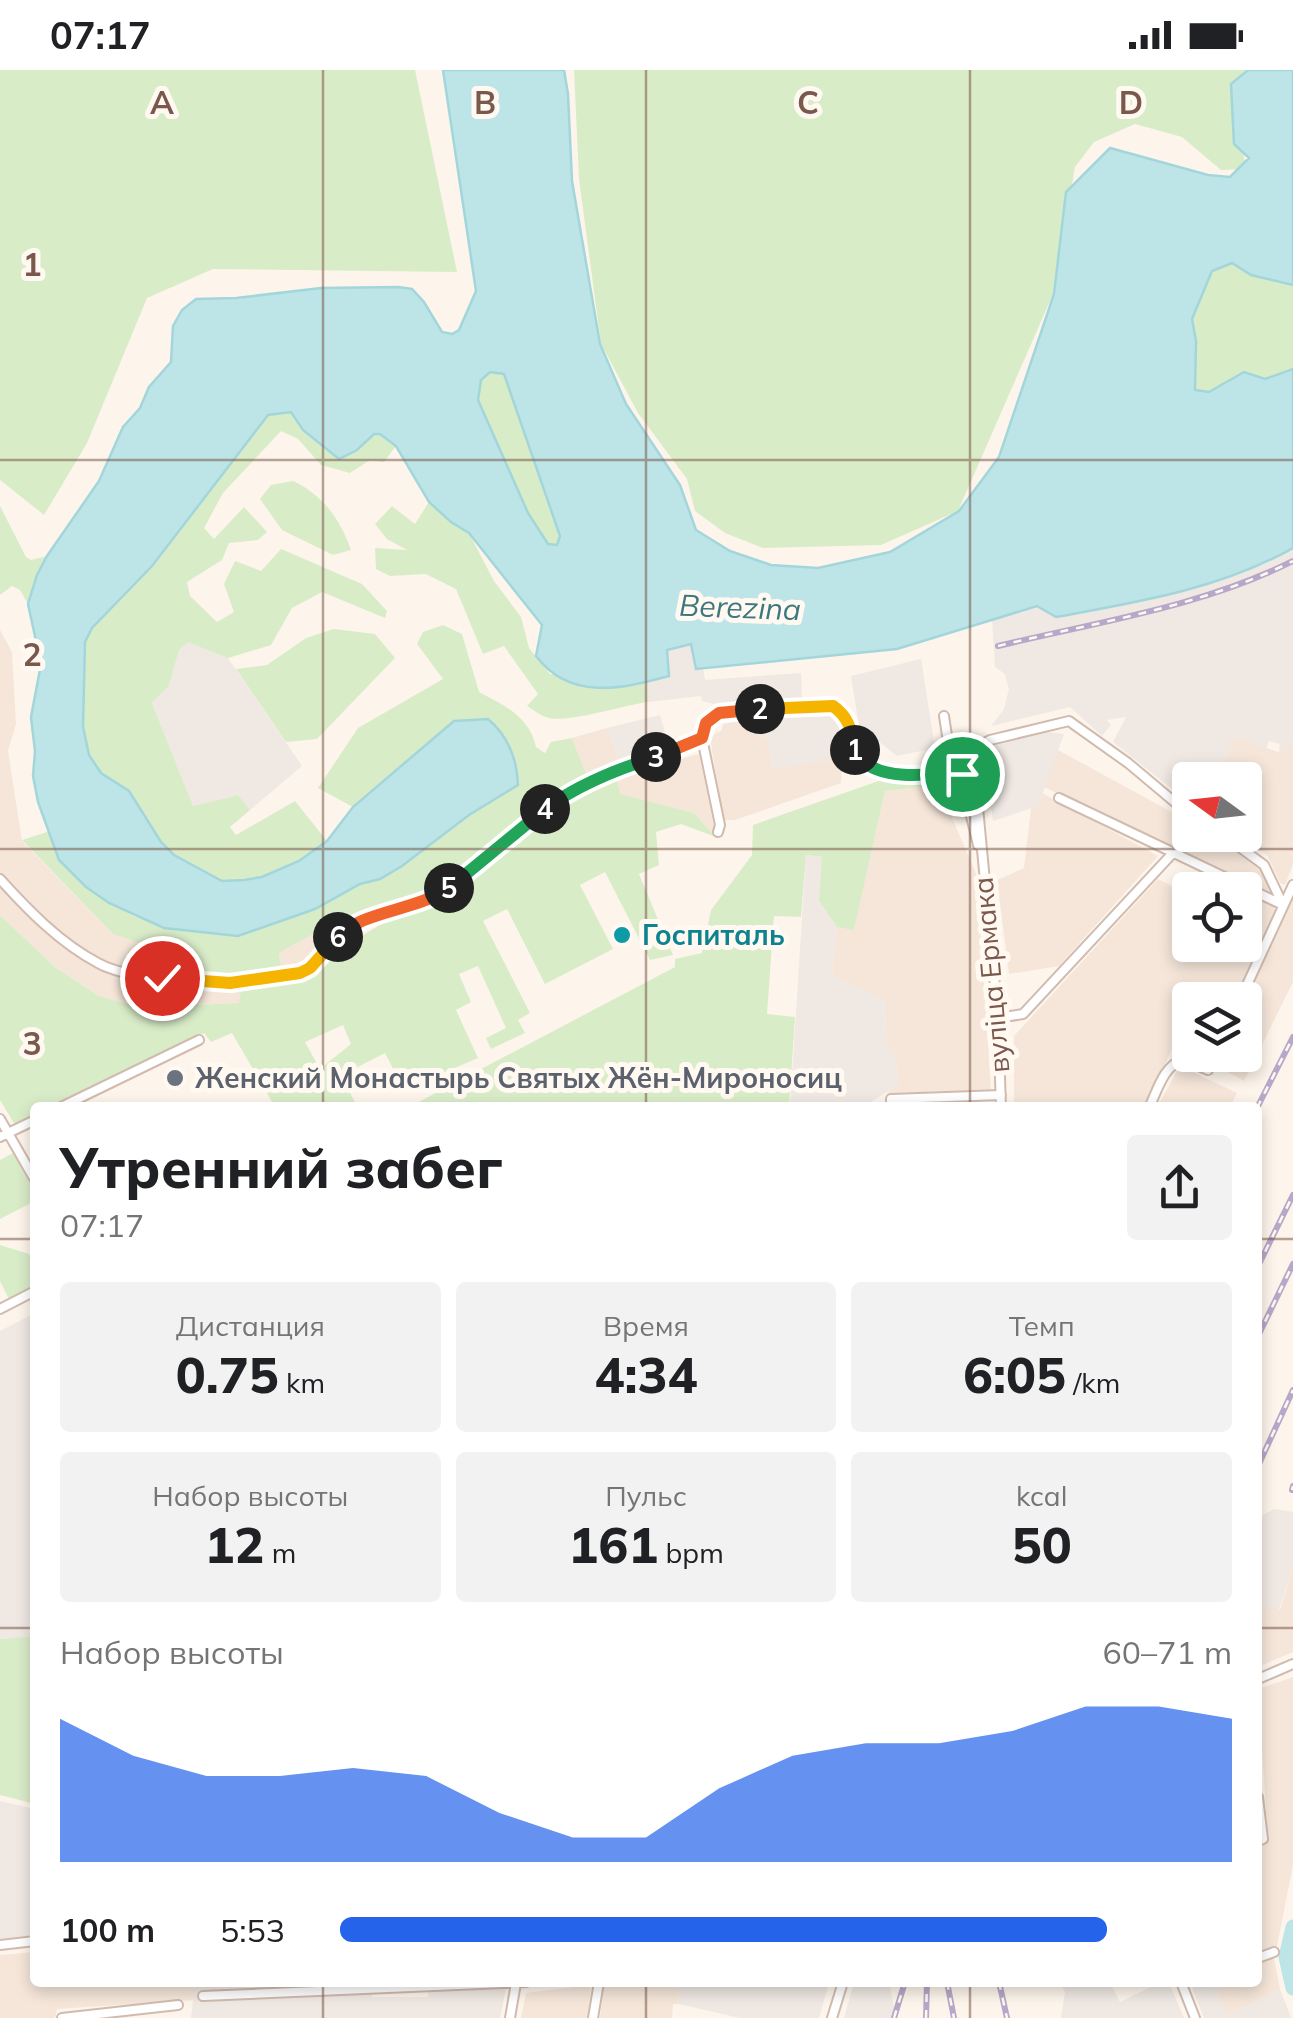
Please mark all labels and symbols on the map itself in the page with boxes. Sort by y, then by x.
text: A [150,82,174,122]
text: B [474,82,496,122]
text: C [797,82,819,122]
text: D [1119,82,1143,122]
text: 1 [22,244,42,284]
water label: Berezina [678,586,802,628]
text: 2 [22,634,42,674]
pin: 2 [735,684,785,734]
pin: 1 [830,725,880,775]
pin: 3 [631,732,681,782]
pin [920,732,1005,817]
north arrow [1172,762,1262,852]
pin: 4 [520,784,570,834]
pin: 5 [424,863,474,913]
street label: вуліца Ермака [965,876,1016,1074]
pin: 6 [313,912,363,962]
place label: Госпиталь [642,917,785,952]
marker: Госпиталь [611,924,633,946]
pin [120,936,205,1021]
text: 3 [22,1023,42,1063]
place label: Женский Монастырь Святых Жён-Мироносиц [195,1060,842,1095]
marker: Женский Монастырь Святых Жён-Мироносиц [164,1067,186,1089]

